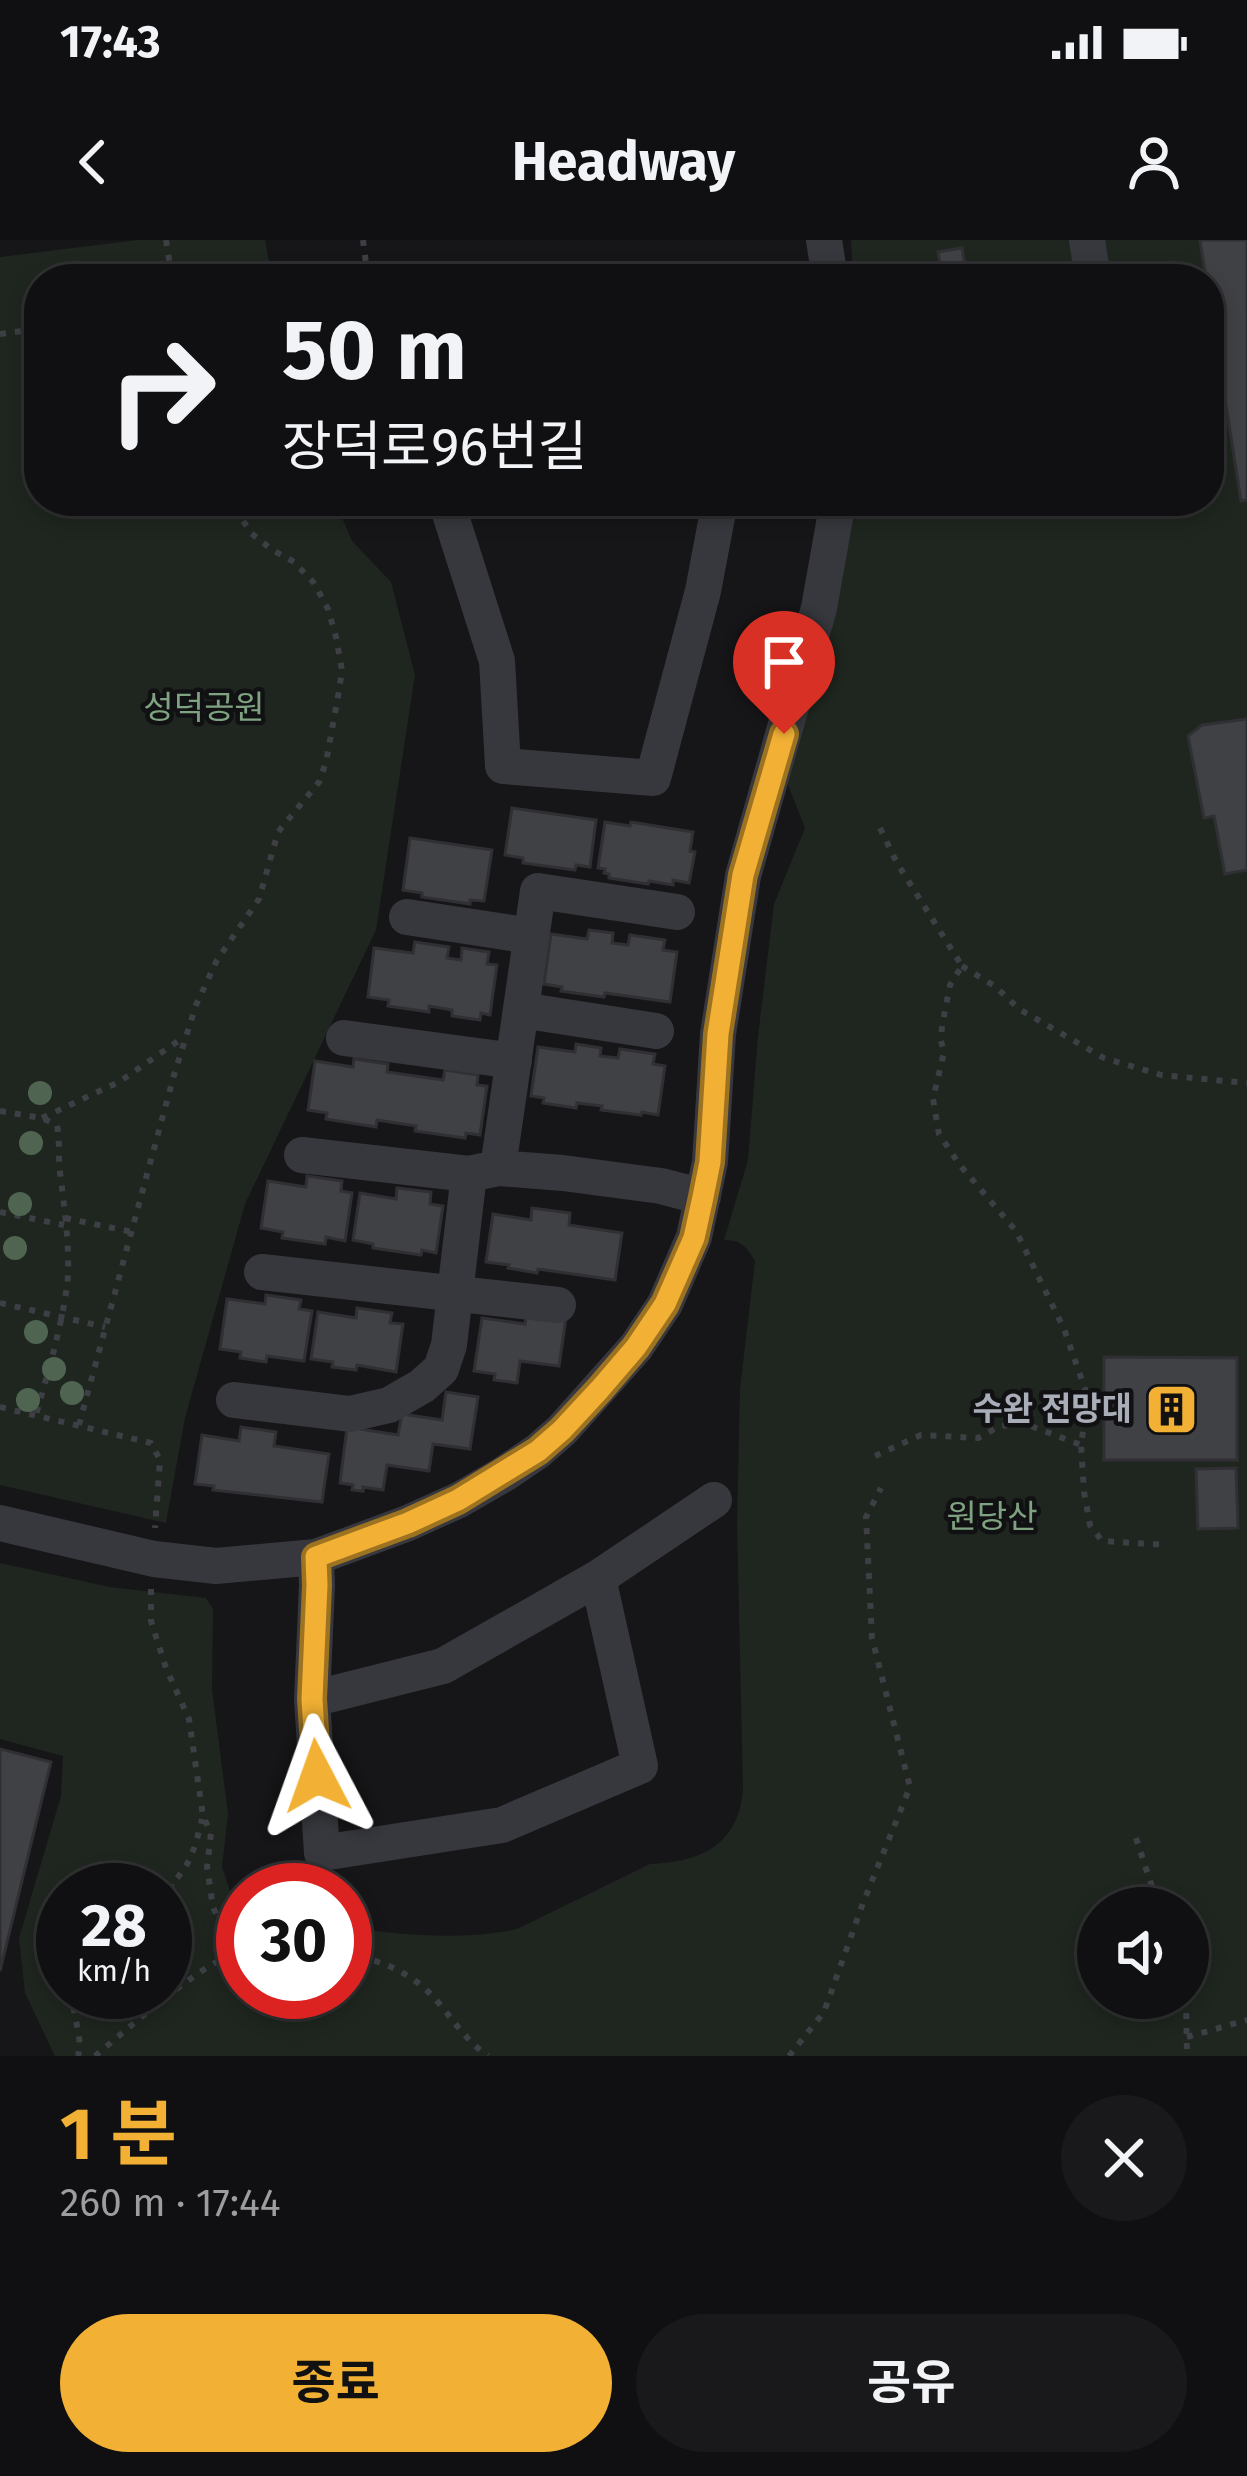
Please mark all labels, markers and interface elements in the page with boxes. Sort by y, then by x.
text: 17:43 [60,15,161,69]
icon: back [60,129,126,195]
icon: person [1121,129,1187,195]
text: Headway [512,130,735,194]
text: 50 m [282,300,467,401]
icon: right [84,312,240,468]
text: 장덕로96번길 [282,415,588,479]
pin [733,611,835,734]
icon: arrive [751,629,817,695]
park label: 성덕공원 [143,688,265,728]
building icon: 수완 전망대 [1143,1381,1199,1437]
place label: 수완 전망대 [972,1389,1132,1429]
park label: 원당산 [946,1497,1038,1537]
position arrow [254,1713,380,1839]
speed limit sign: 30 [216,1863,372,2019]
map controls [1077,1887,1209,2019]
button: sound [1077,1887,1209,2019]
text: 28 [81,1890,147,1962]
text: km/h [77,1953,151,1989]
text: 1 분 [60,2092,177,2178]
button: close [1061,2095,1187,2221]
text: 260 m · 17:44 [60,2180,281,2226]
button: 종료 [60,2314,612,2452]
button: 공유 [636,2314,1187,2452]

